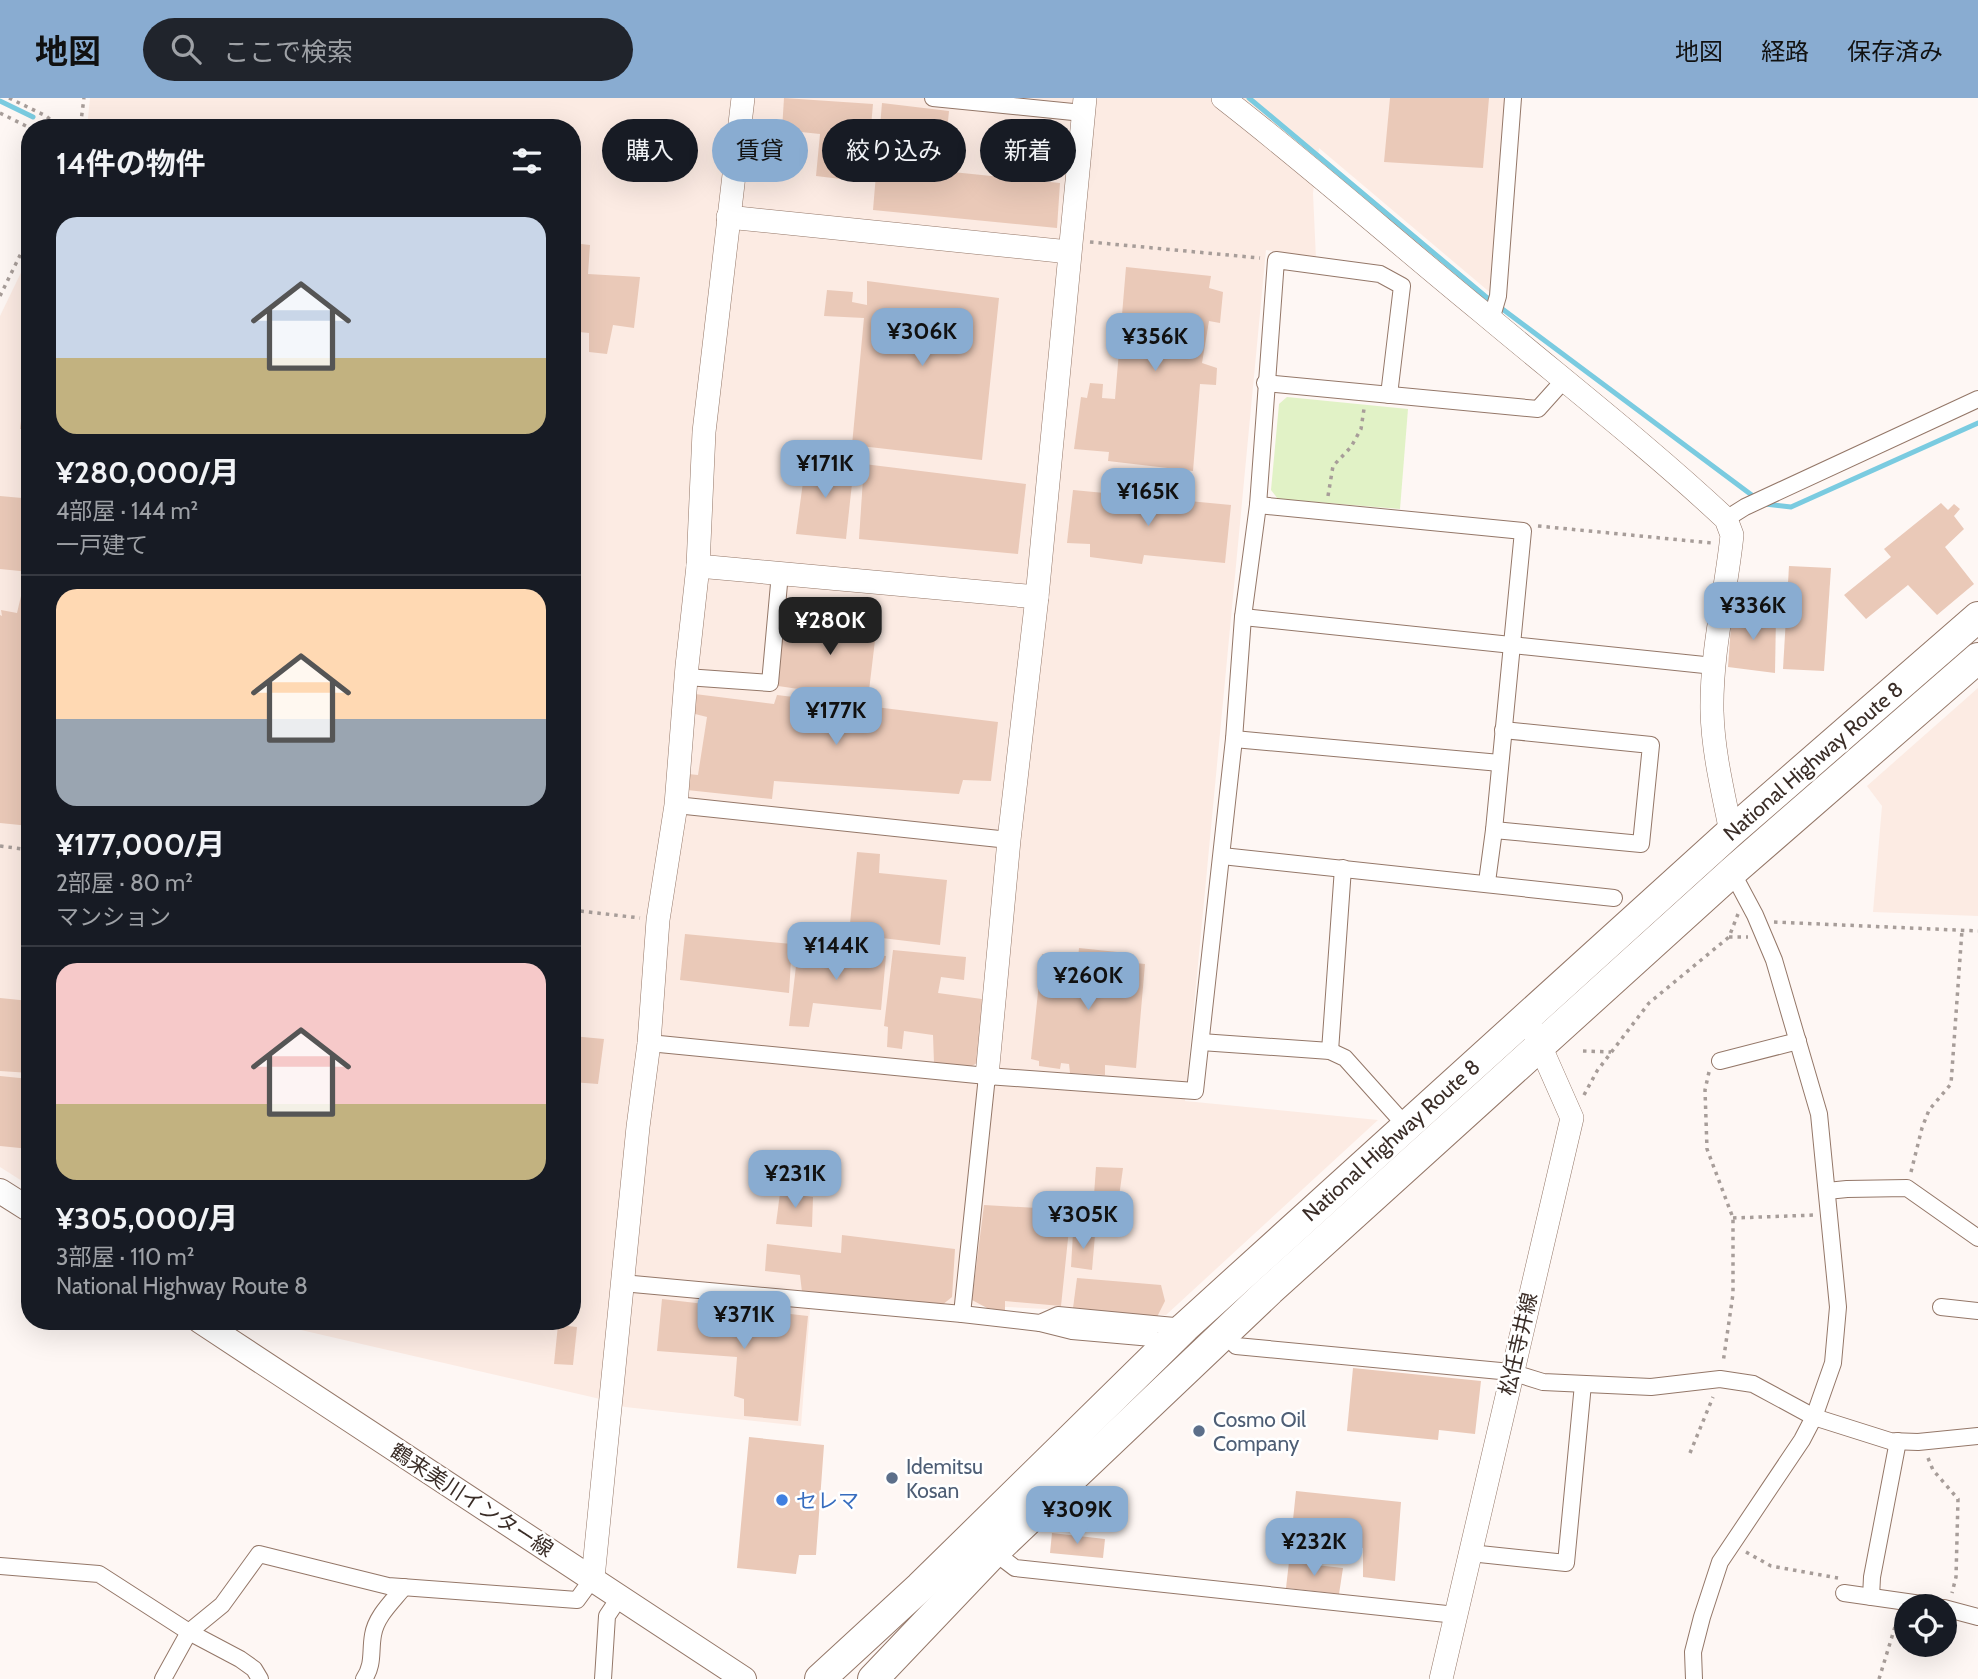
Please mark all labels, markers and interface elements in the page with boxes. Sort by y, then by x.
search box [143,18,633,81]
icon: search [167,30,205,68]
text: 地図 [35,31,101,71]
text: ここで検索 [223,36,353,68]
text: 地図 [1675,37,1723,66]
text: 経路 [1761,37,1809,66]
text: 保存済み [1847,37,1943,66]
chip: 購入 [602,119,698,182]
chip: 賃貸 [712,119,808,182]
chip: 絞り込み [822,119,966,182]
chip: 新着 [980,119,1076,182]
icon: filters [508,142,546,180]
text: 14件の物件 [56,145,206,182]
icon: home [238,263,364,389]
pin: ¥306K [873,308,971,368]
pin: ¥356K [1106,314,1204,373]
text: ¥306K [887,317,957,345]
text: ¥356K [1122,322,1188,350]
pin: ¥171K [776,440,874,500]
text: ¥171K [796,449,854,477]
text: ¥280,000/月 [56,454,240,491]
pin: ¥165K [1099,468,1197,528]
text: ¥165K [1117,477,1179,505]
text: 4部屋 · 144 m² [56,497,198,525]
text: 一戸建て [56,531,148,559]
pin: ¥336K [1704,582,1802,642]
text: ¥336K [1720,591,1786,619]
pin: ¥280K [781,598,879,657]
text: ¥280K [795,606,865,634]
icon: home [238,635,364,761]
street label: National Highway Route 8 [1718,676,1908,846]
pin: ¥177K [787,688,885,747]
text: ¥177K [806,696,866,724]
text: ¥177,000/月 [56,826,225,863]
text: 2部屋 · 80 m² [56,869,193,897]
text: マンション [56,903,171,931]
pin: ¥144K [787,922,885,982]
text: ¥144K [803,931,869,959]
pin: ¥260K [1039,953,1137,1012]
text: ¥260K [1053,961,1123,989]
icon: home [238,1009,364,1135]
street label: National Highway Route 8 [1297,1054,1485,1226]
pin: ¥231K [746,1150,844,1210]
text: ¥231K [764,1159,826,1187]
pin: ¥305K [1034,1192,1132,1251]
text: ¥305,000/月 [56,1200,238,1237]
text: ¥305K [1048,1200,1118,1228]
text: 3部屋 · 110 m² [56,1243,194,1271]
text: National Highway Route 8 [56,1272,308,1300]
street label: 松任寺井線 [1494,1290,1542,1398]
pin: ¥371K [695,1292,793,1351]
text: ¥371K [714,1300,774,1328]
place label: Cosmo Oil Company [1213,1407,1306,1456]
marker: Cosmo Oil Company [1191,1423,1207,1439]
street label: 鶴来美川インター線 [386,1438,558,1562]
place label: Idemitsu Kosan [906,1454,983,1503]
marker: Idemitsu Kosan [884,1470,900,1486]
pin: ¥309K [1028,1486,1126,1546]
place label: セレマ [796,1488,859,1513]
marker: セレマ [774,1492,790,1508]
text: ¥309K [1042,1495,1112,1523]
pin: ¥232K [1265,1518,1363,1578]
text: ¥232K [1281,1527,1347,1555]
map controls [1894,1594,1957,1657]
button: locate [1894,1594,1957,1657]

